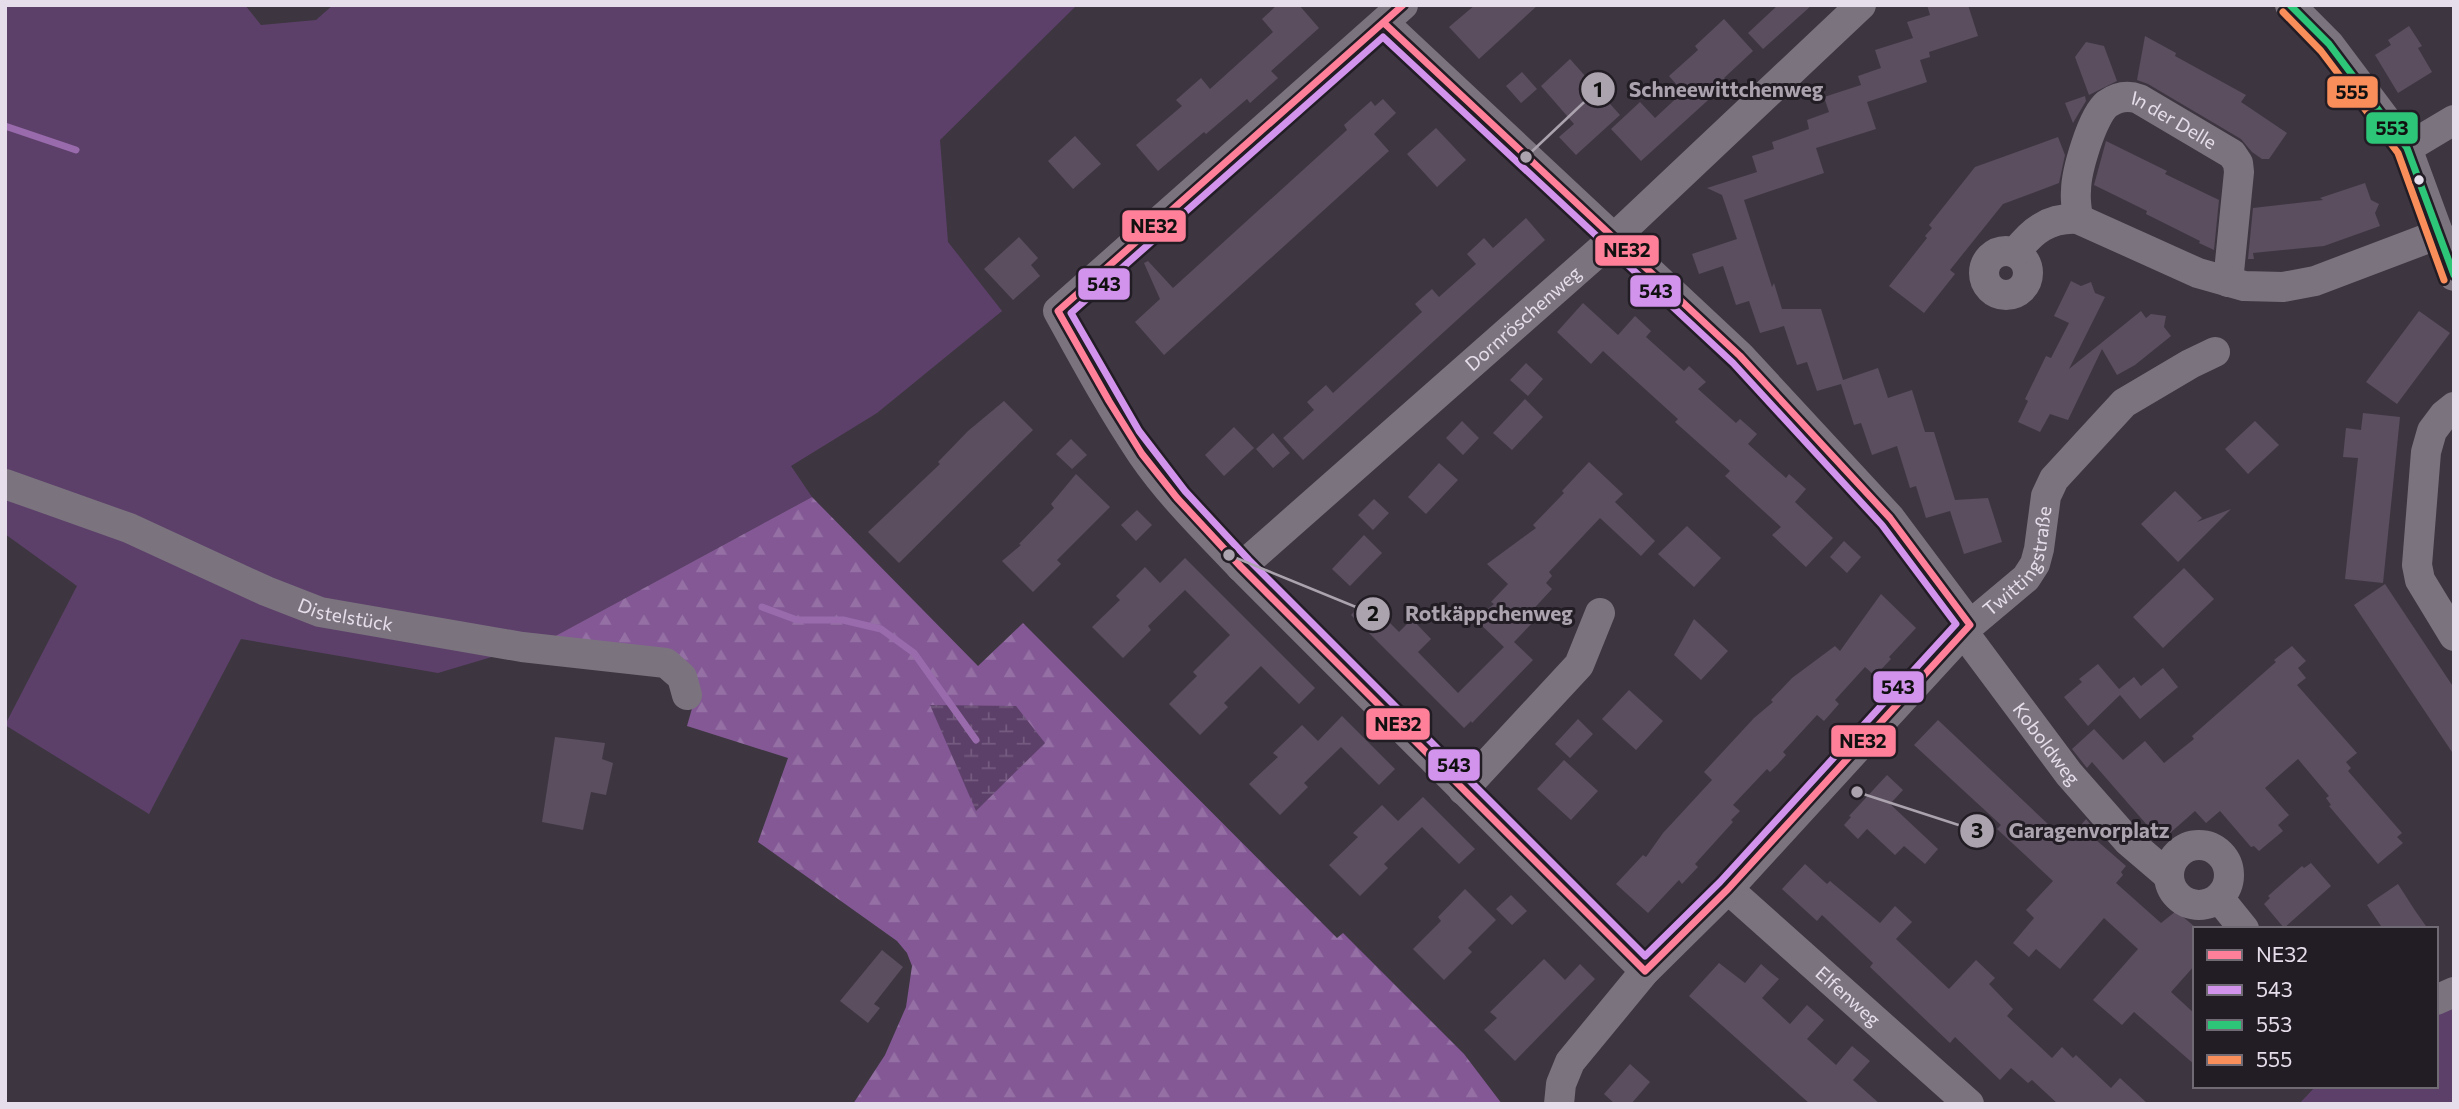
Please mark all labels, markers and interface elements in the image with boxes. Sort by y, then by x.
callout: Schneewittchenweg [1580,68,1838,110]
line badge: 555 [2326,75,2379,109]
text: 1 [1593,76,1603,101]
text: Schneewittchenweg [1629,76,1824,101]
text: 555 [2335,80,2369,103]
street label: In der Delle [2129,85,2221,153]
line badge: 553 [2365,111,2419,145]
text: 553 [2375,116,2409,139]
unlabelled marker [2412,173,2426,187]
line badge: NE32 [1121,209,1187,243]
text: NE32 [1130,214,1178,237]
line badge: NE32 [1594,234,1660,267]
text: NE32 [1603,238,1651,261]
street label: Dornröschenweg [1460,261,1585,375]
line badge: 543 [1077,267,1131,301]
text: 543 [1087,272,1121,295]
line badge: 543 [1629,274,1682,308]
text: 543 [1639,279,1673,302]
street label: Twittingstraße [1978,505,2056,620]
street label: Distelstück [295,593,395,635]
callout: Rotkäppchenweg [1356,593,1586,635]
text: 2 [1367,600,1379,625]
text: Rotkäppchenweg [1405,600,1573,625]
line badge: 543 [1872,670,1925,704]
text: 543 [1881,675,1915,698]
street label: Koboldweg [2009,698,2085,789]
line badge: NE32 [1365,707,1431,741]
text: NE32 [1374,712,1422,735]
line badge: NE32 [1830,724,1897,758]
text: NE32 [1839,729,1887,752]
line badge: 543 [1427,748,1481,782]
text: 543 [1437,753,1471,776]
callout: Garagenvorplatz [1960,810,2184,852]
text: 3 [1971,817,1983,842]
text: Garagenvorplatz [2008,817,2170,842]
legend [2193,927,2438,1088]
text: NE32 [2256,941,2308,966]
street label: Elfenweg [1811,961,1886,1031]
text: 543 [2256,976,2293,1001]
text: 553 [2256,1011,2292,1036]
text: 555 [2256,1046,2292,1071]

